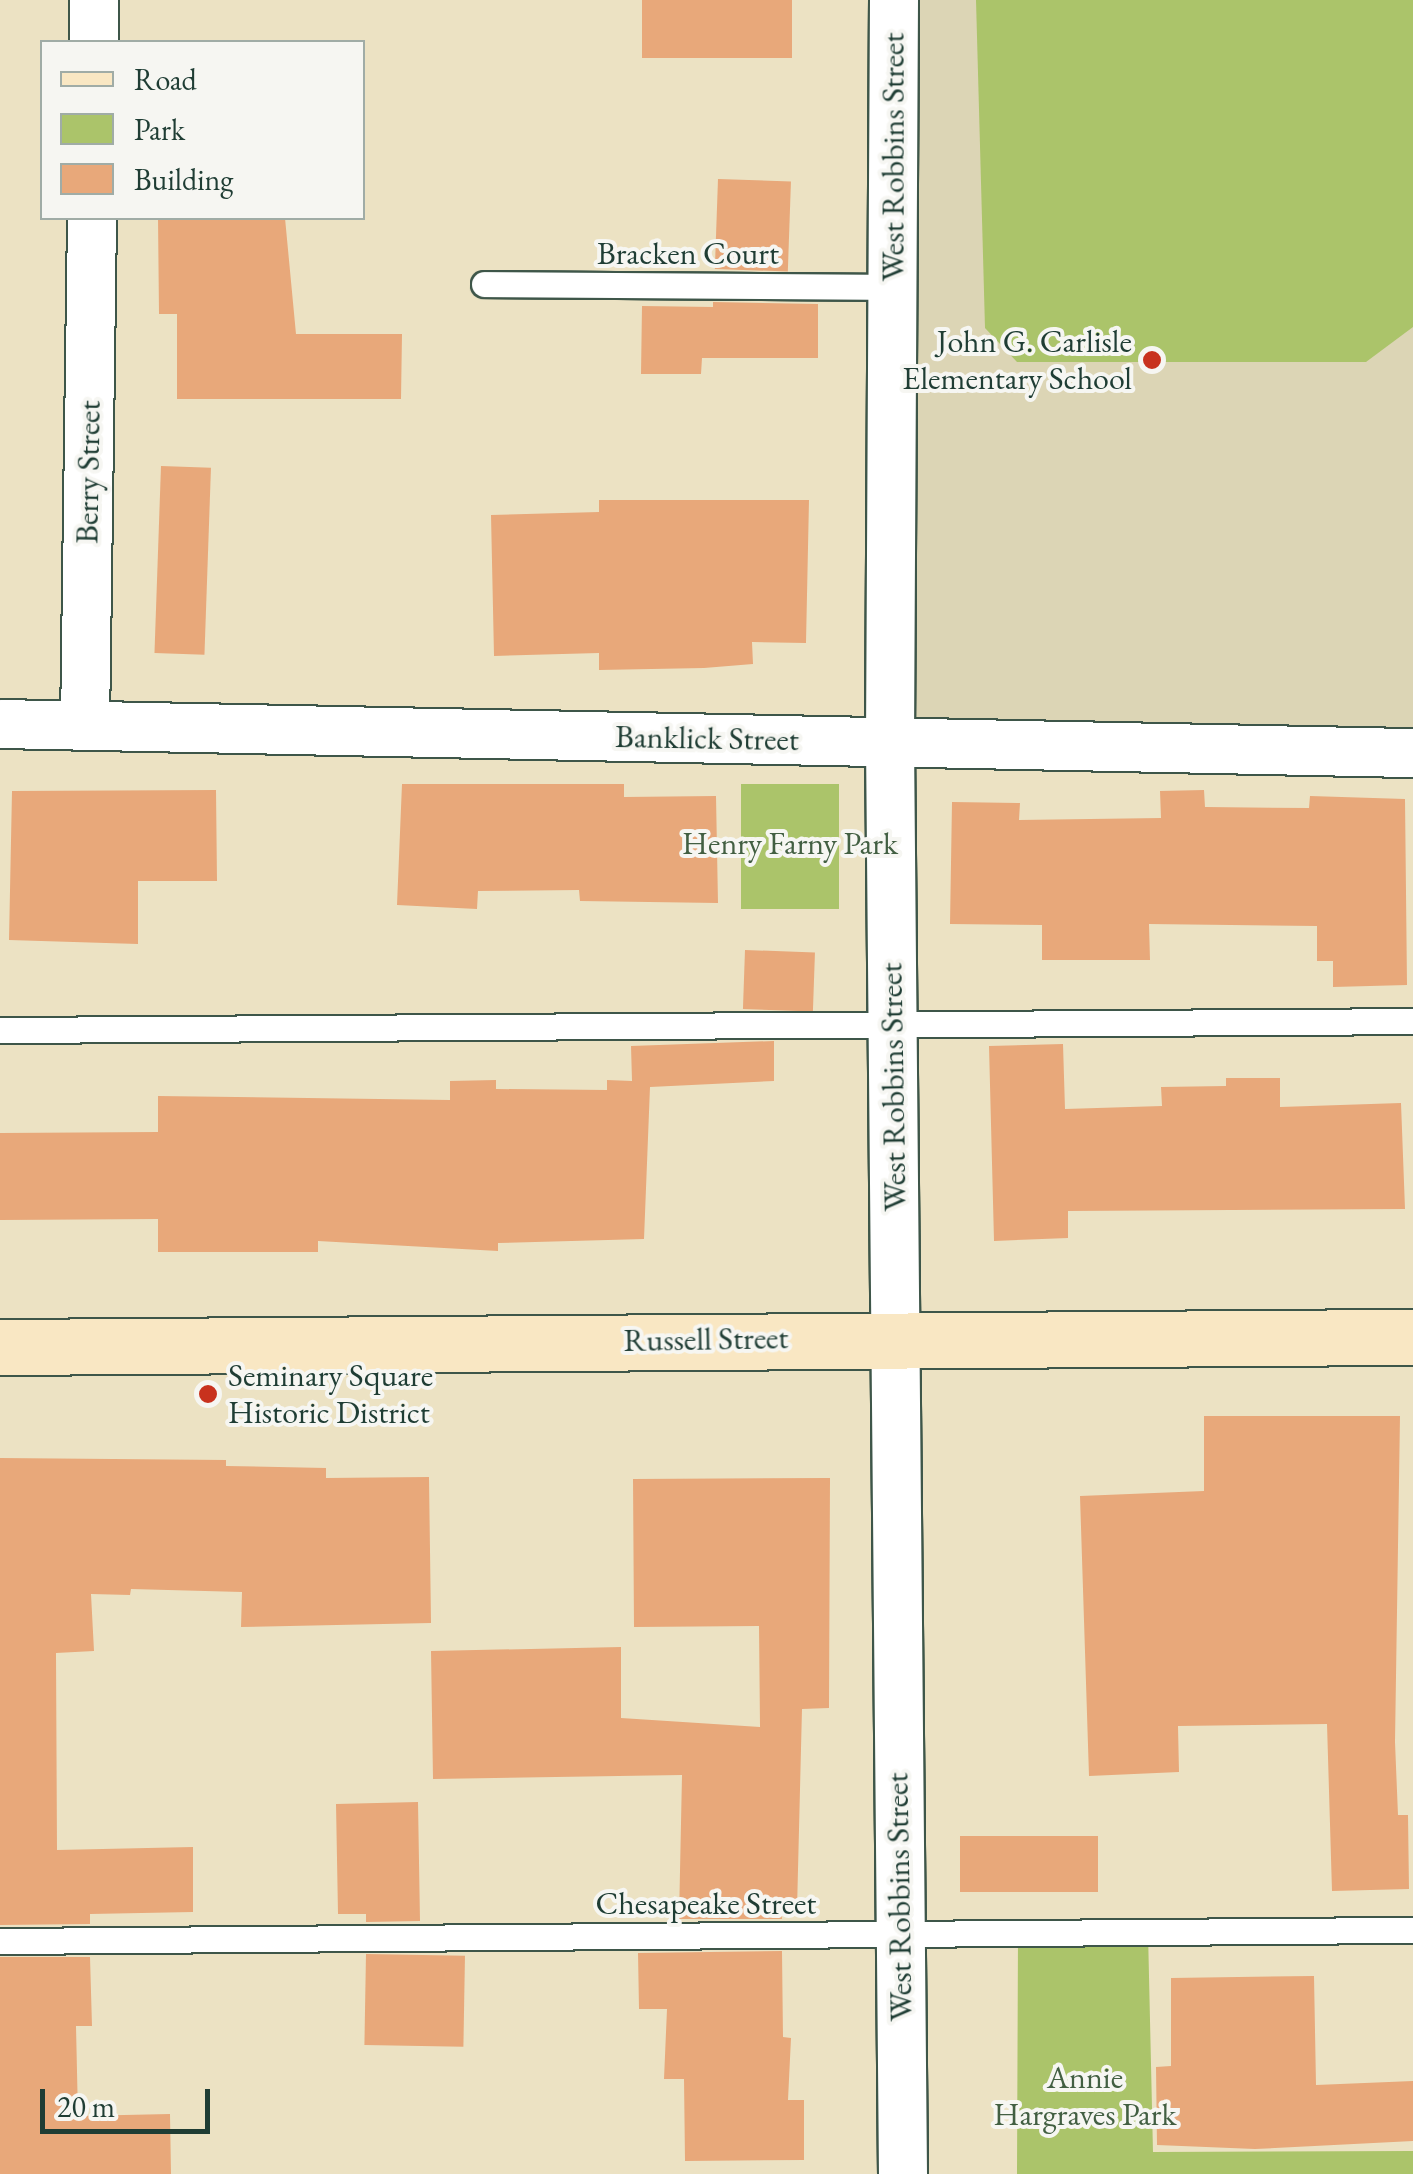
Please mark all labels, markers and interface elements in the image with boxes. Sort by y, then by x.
street label: West Robbins Street [874,33,912,281]
legend [40,40,365,220]
text: Road [134,60,197,99]
text: Park [134,110,185,149]
text: Building [134,160,233,199]
street label: Bracken Court [597,234,779,272]
place label: John G. Carlisle Elementary School [902,323,1132,398]
marker: John G. Carlisle Elementary School [1141,349,1163,371]
street label: Berry Street [68,400,108,544]
street label: Banklick Street [615,717,799,759]
park label: Henry Farny Park [682,824,898,862]
street label: West Robbins Street [872,962,914,1212]
street label: Russell Street [623,1318,789,1360]
place label: Seminary Square Historic District [228,1357,433,1432]
marker: Seminary Square Historic District [197,1383,219,1405]
street label: West Robbins Street [878,1772,920,2022]
street label: Chesapeake Street [596,1884,816,1922]
park label: Annie Hargraves Park [993,2059,1177,2134]
scale bar [45,2069,215,2131]
text: 20 m [57,2087,115,2126]

